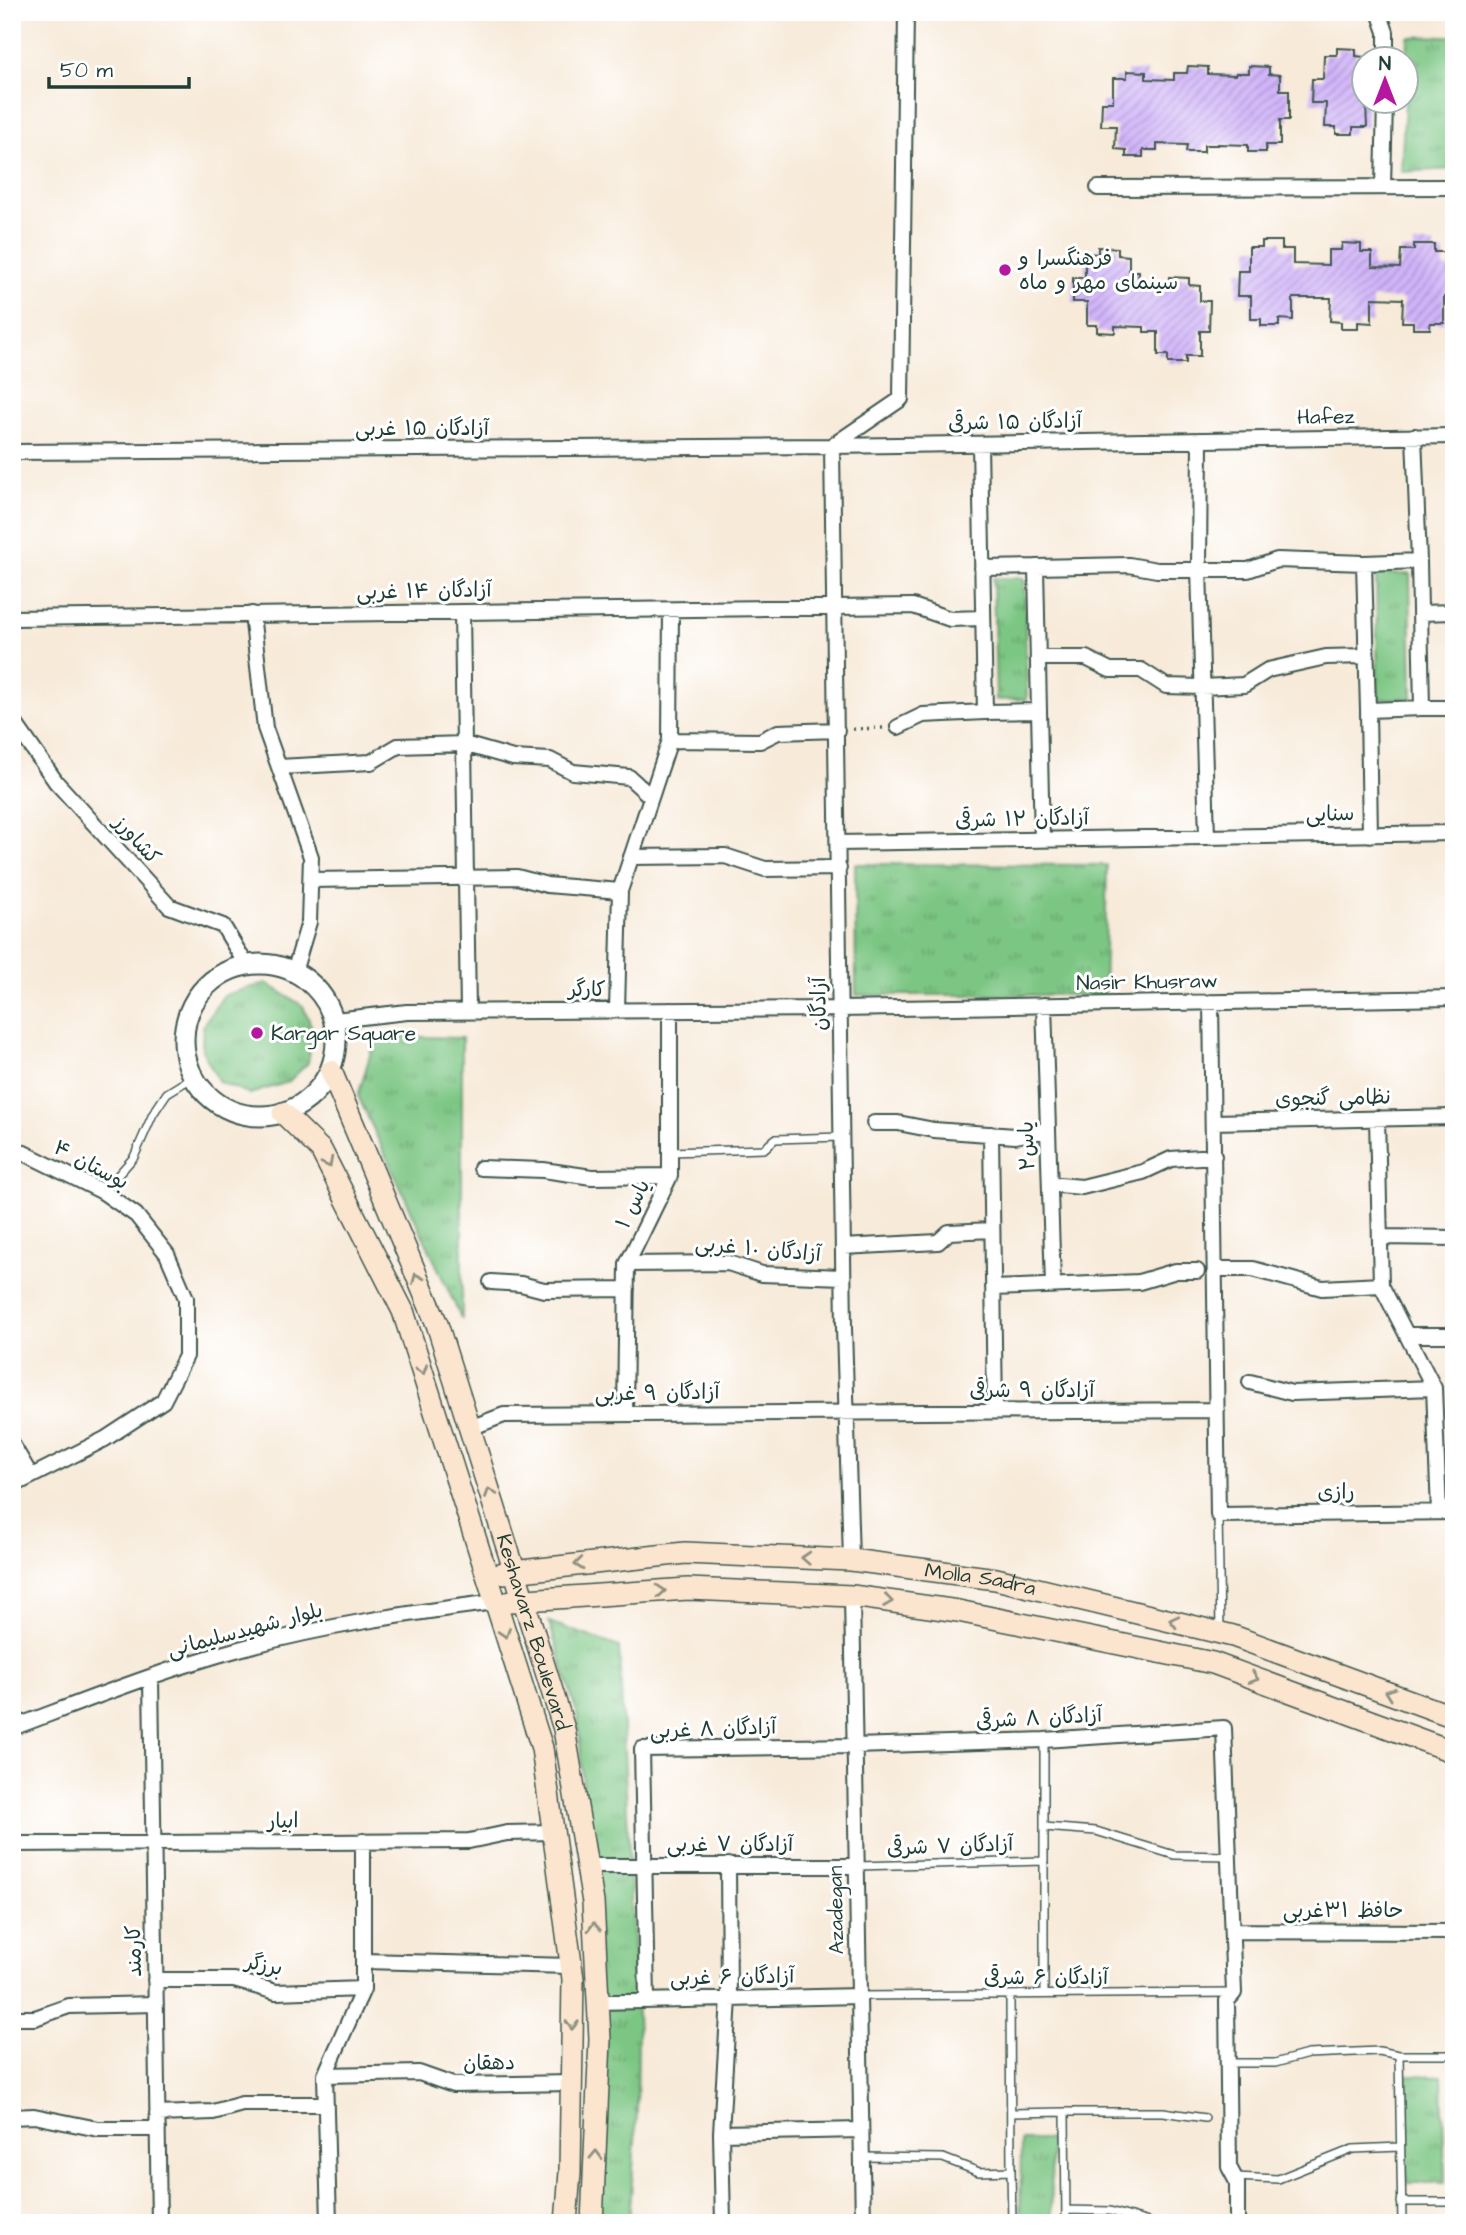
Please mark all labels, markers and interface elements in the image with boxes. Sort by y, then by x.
scale bar [49,46,189,90]
north arrow [1350,46,1420,116]
text: N [1379,51,1391,78]
text: 50 m [60,56,114,85]
place label: فرهنگسرا و سینمای مهر و ماه [1017,244,1178,297]
marker: فرهنگسرا و سینمای مهر و ماه [997,262,1013,278]
street label: Hafez [1297,402,1356,432]
street label: آزادگان ۱۵ شرقی [948,406,1083,438]
street label: آزادگان ۱۵ غربی [355,414,490,443]
street label: آزادگان ۱۴ غربی [356,575,493,607]
street label: سنایی [1305,799,1355,829]
street label: آزادگان ۱۲ شرقی [955,803,1090,835]
street label: کشاورز [106,807,167,871]
street label: Nasir Khusraw [1076,966,1218,998]
street label: کارگر [566,975,606,1004]
street label: آزادگان [804,976,834,1031]
place label: Kargar Square [271,1019,416,1050]
marker: Kargar Square [249,1025,265,1041]
street label: نظامی گنجوی [1275,1082,1391,1114]
street label: یاس۲ [1012,1121,1042,1171]
street label: بوستان ۴ [48,1133,134,1197]
one-way arrow [319,1156,333,1168]
street label: یاس ۱ [609,1175,657,1233]
street label: آزادگان ۱۰ غربی [694,1229,823,1269]
one-way arrow [412,1272,426,1284]
one-way arrow [414,1363,428,1375]
street label: آزادگان ۹ شرقی [970,1376,1095,1405]
street label: آزادگان ۹ غربی [594,1377,721,1409]
street label: رازی [1317,1477,1355,1507]
one-way arrow [484,1487,499,1499]
street label: Keshavarz Boulevard [489,1530,578,1734]
one-way arrow [800,1551,811,1566]
street label: Molla Sadra [923,1555,1039,1603]
one-way arrow [573,1556,585,1571]
one-way arrow [656,1583,667,1598]
one-way arrow [882,1594,894,1609]
street label: بلوار شهیدسلیمانی [164,1595,326,1665]
one-way arrow [1168,1615,1180,1630]
one-way arrow [497,1627,512,1639]
one-way arrow [1248,1670,1260,1684]
one-way arrow [1384,1687,1396,1701]
street label: آزادگان ۸ شرقی [975,1700,1104,1736]
street label: آزادگان ۸ غربی [649,1712,778,1746]
street label: ابیار [265,1806,299,1836]
street label: آزادگان ۷ شرقی [886,1829,1015,1863]
street label: آزادگان ۷ غربی [667,1830,794,1859]
street label: Azadegan [821,1865,853,1955]
street label: حافظ ۳۱غربی [1283,1896,1403,1925]
one-way arrow [587,1922,602,1933]
street label: کارمند [119,1925,149,1977]
street label: برزگر [241,1947,285,1983]
street label: آزادگان ۶ غربی [670,1961,795,1993]
street label: آزادگان ۶ شرقی [984,1963,1109,1992]
one-way arrow [564,2020,580,2030]
street label: دهقان [463,2048,515,2078]
one-way arrow [588,2149,603,2160]

